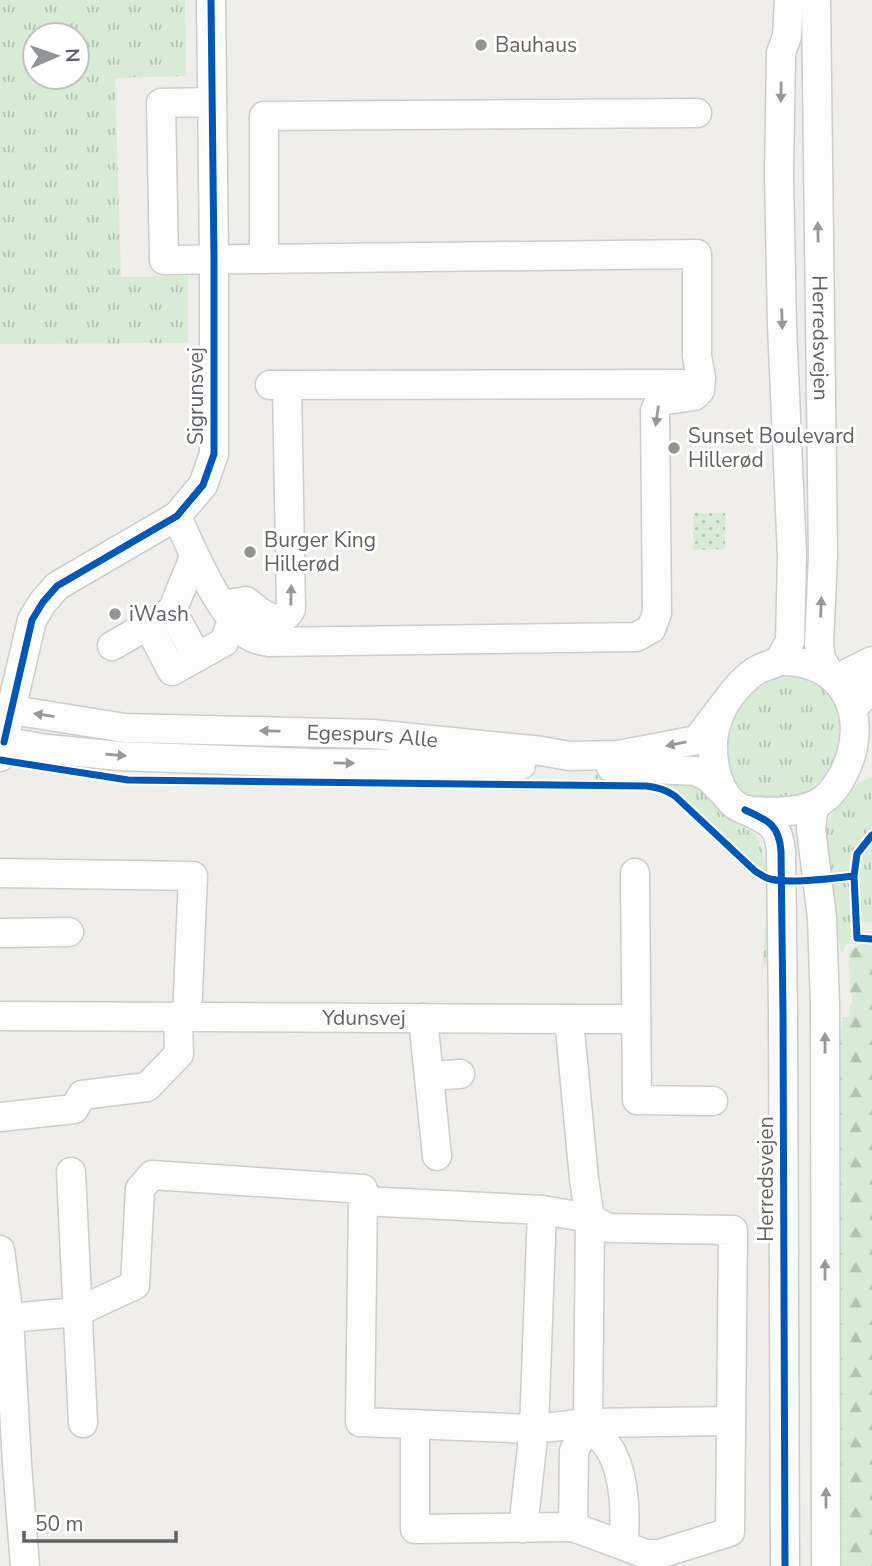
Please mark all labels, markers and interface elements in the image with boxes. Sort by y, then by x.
north arrow [21,21,91,91]
place label: Bauhaus [495,31,577,59]
marker: Bauhaus [473,37,489,53]
text: N [59,48,85,63]
one-way arrow [775,81,786,103]
one-way arrow [812,221,824,243]
street label: Herredsvejen [805,275,835,401]
one-way arrow [776,308,788,330]
street label: Sigrunsvej [182,347,210,445]
one-way arrow [651,405,662,427]
place label: Sunset Boulevard Hillerød [688,422,855,474]
marker: Sunset Boulevard Hillerød [666,440,682,456]
place label: Burger King Hillerød [264,526,376,578]
marker: Burger King Hillerød [242,544,258,560]
one-way arrow [285,584,297,606]
one-way arrow [815,596,826,618]
place label: iWash [129,600,189,628]
marker: iWash [107,606,123,622]
one-way arrow [33,709,55,720]
street label: Egespurs Alle [306,718,439,754]
one-way arrow [259,725,281,737]
one-way arrow [665,739,687,750]
one-way arrow [106,750,128,761]
one-way arrow [333,757,355,769]
street label: Ydunsvej [321,1004,406,1032]
one-way arrow [819,1032,831,1054]
street label: Herredsvejen [752,1116,780,1242]
one-way arrow [819,1259,831,1281]
one-way arrow [820,1487,832,1509]
scale bar [24,1500,177,1544]
text: 50 m [35,1510,84,1538]

